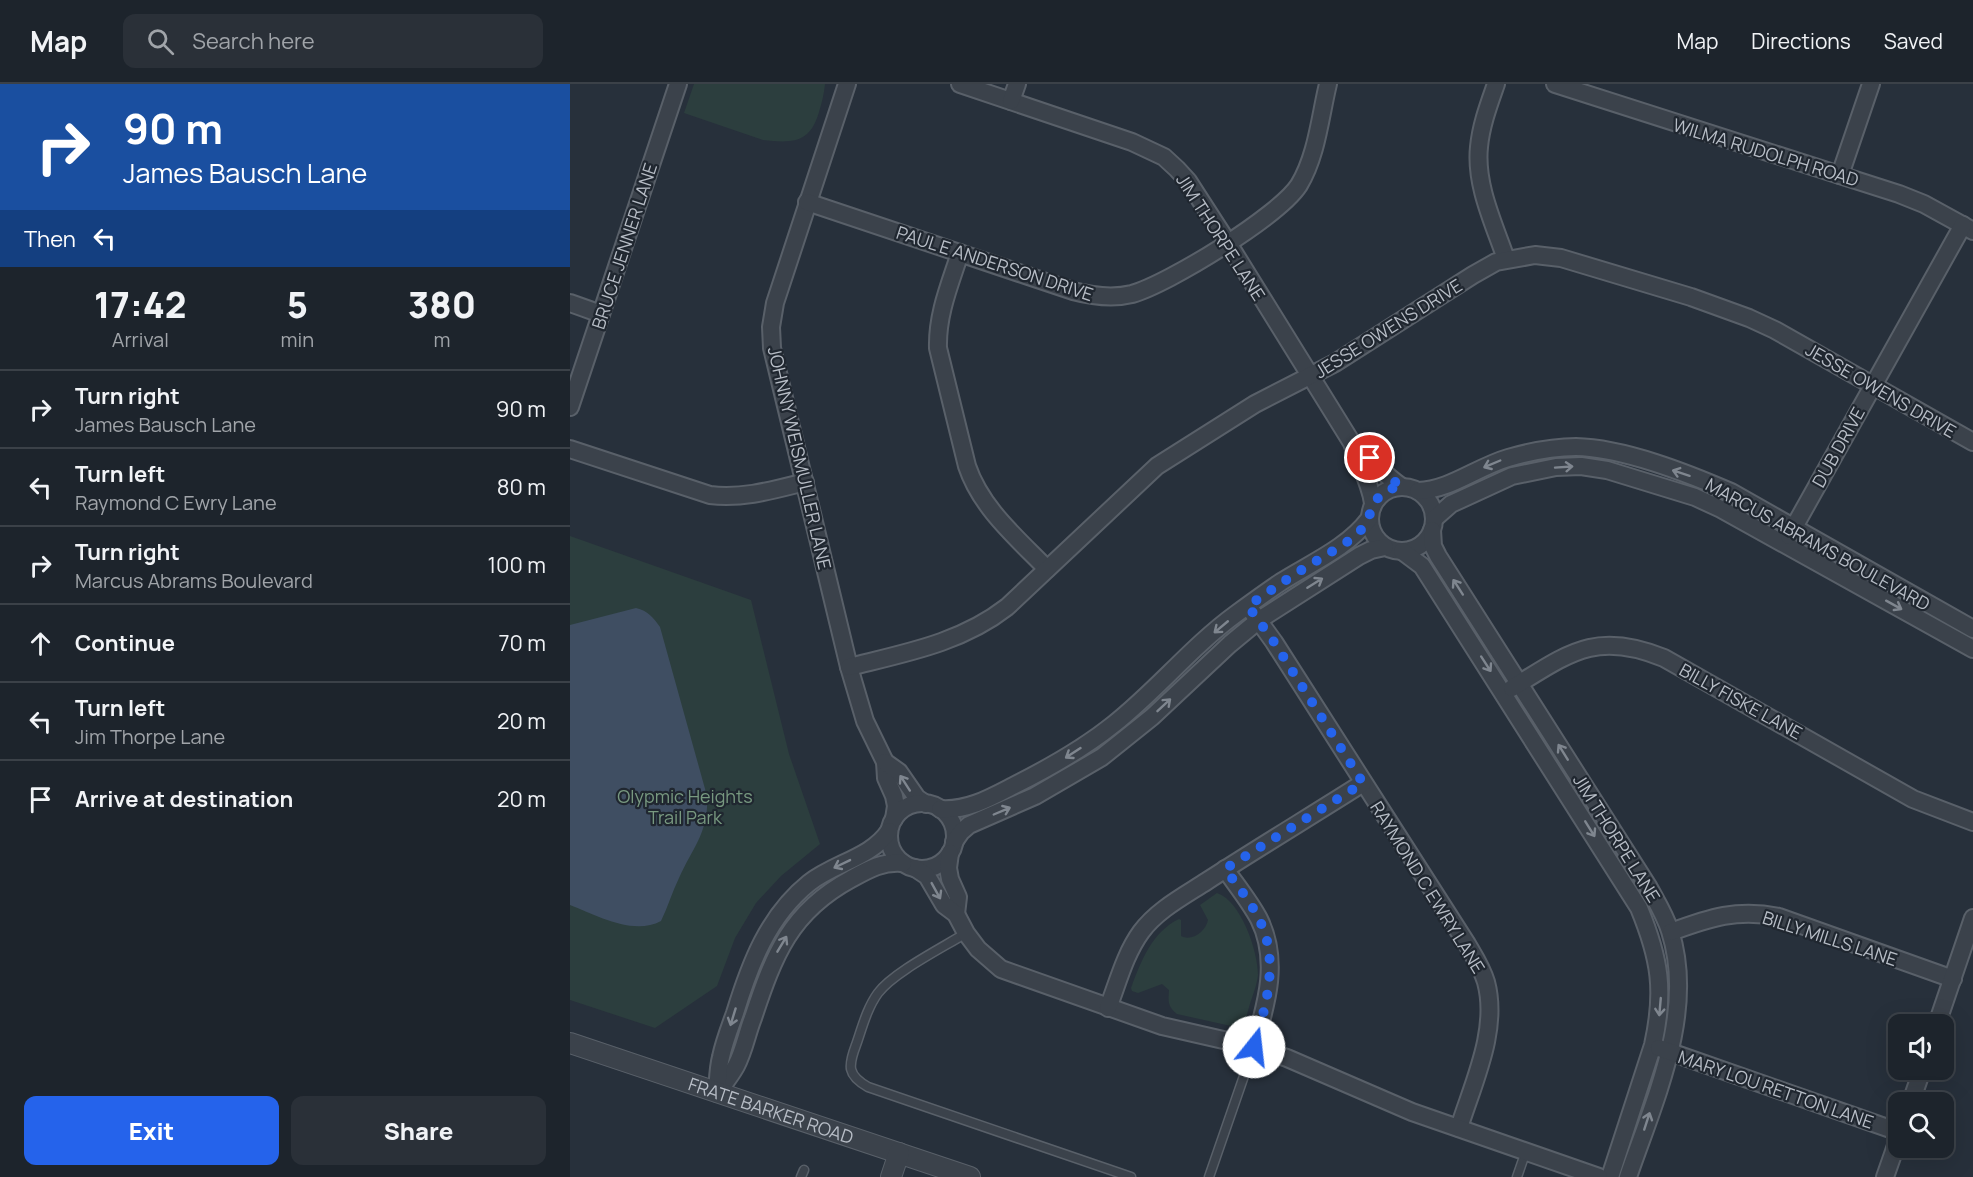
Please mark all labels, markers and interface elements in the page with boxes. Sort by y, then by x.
search box [123,14,543,68]
text: Map [30,22,87,60]
icon: search [144,25,177,58]
text: Search here [192,26,315,56]
text: Map [1677,27,1718,55]
text: Directions [1751,27,1851,55]
text: Saved [1884,27,1943,55]
text: 90 m [123,99,223,157]
icon: right [24,108,102,186]
street label: WILMA RUDOLPH ROAD [1670,112,1862,192]
text: James Bausch Lane [123,154,367,191]
street label: BRUCE JENNER LANE [586,160,662,332]
street label: JIM THORPE LANE [1171,169,1271,305]
street label: PAUL E ANDERSON DRIVE [894,220,1096,306]
icon: left [88,222,121,255]
text: Then [24,224,76,254]
street label: JESSE OWENS DRIVE [1310,273,1466,383]
text: 17:42 [94,280,187,329]
text: 5 [287,280,308,329]
text: 380 [408,280,476,329]
text: Arrival [112,326,169,353]
text: min [281,326,314,353]
text: m [434,326,451,353]
street label: JESSE OWENS DRIVE [1801,337,1961,443]
street label: JOHNNY WEISMULLER LANE [763,344,837,572]
text: Turn right [75,381,180,411]
icon: right [24,393,57,426]
text: 90 m [496,394,546,424]
street label: DUB DRIVE [1806,403,1870,491]
text: James Bausch Lane [75,411,256,438]
pin [1344,432,1395,483]
icon: arrive [1353,441,1386,474]
text: Turn left [75,459,165,489]
one-way arrow [1483,459,1502,470]
one-way arrow [1553,461,1573,472]
one-way arrow [1673,466,1691,477]
icon: left [24,471,57,504]
text: 80 m [497,472,546,502]
street label: MARCUS ABRAMS BOULEVARD [1702,472,1934,616]
text: Raymond C Ewry Lane [75,489,277,516]
text: Turn right [75,537,180,567]
icon: right [24,549,57,582]
text: 100 m [488,550,546,580]
text: Marcus Abrams Boulevard [75,567,313,594]
one-way arrow [1307,577,1324,590]
one-way arrow [1452,580,1464,596]
one-way arrow [1885,600,1903,611]
one-way arrow [1213,620,1229,633]
icon: ahead [24,627,57,660]
text: Continue [75,628,175,658]
text: 70 m [498,628,546,658]
one-way arrow [1480,656,1492,672]
street label: BILLY FISKE LANE [1675,657,1807,745]
text: Turn left [75,693,165,723]
one-way arrow [1156,698,1171,712]
icon: left [24,705,57,738]
text: 20 m [497,706,546,736]
text: Jim Thorpe Lane [75,723,225,750]
one-way arrow [1557,744,1569,761]
one-way arrow [1065,747,1081,759]
street label: JIM THORPE LANE [1568,769,1666,907]
one-way arrow [899,775,911,792]
icon: arrive [24,783,57,816]
text: Arrive at destination [75,784,293,814]
text: 20 m [497,784,546,814]
park label: Olypmic Heights Trail Park [617,784,753,829]
street label: RAYMOND C EWRY LANE [1365,796,1491,978]
one-way arrow [992,805,1010,816]
one-way arrow [1584,820,1596,837]
one-way arrow [833,858,851,870]
one-way arrow [930,882,942,899]
street label: BILLY MILLS LANE [1760,905,1900,971]
one-way arrow [777,936,789,953]
one-way arrow [1654,996,1665,1016]
one-way arrow [727,1007,738,1026]
map controls [1888,1014,1954,1158]
button: sound [1888,1014,1954,1080]
position arrow [1222,1015,1286,1079]
street label: MARY LOU RETTON LANE [1675,1044,1877,1134]
street label: FRATE BARKER ROAD [685,1072,857,1149]
button: search [1888,1092,1954,1158]
button: Exit [24,1096,279,1165]
button: Share [291,1096,546,1165]
one-way arrow [1642,1112,1653,1131]

